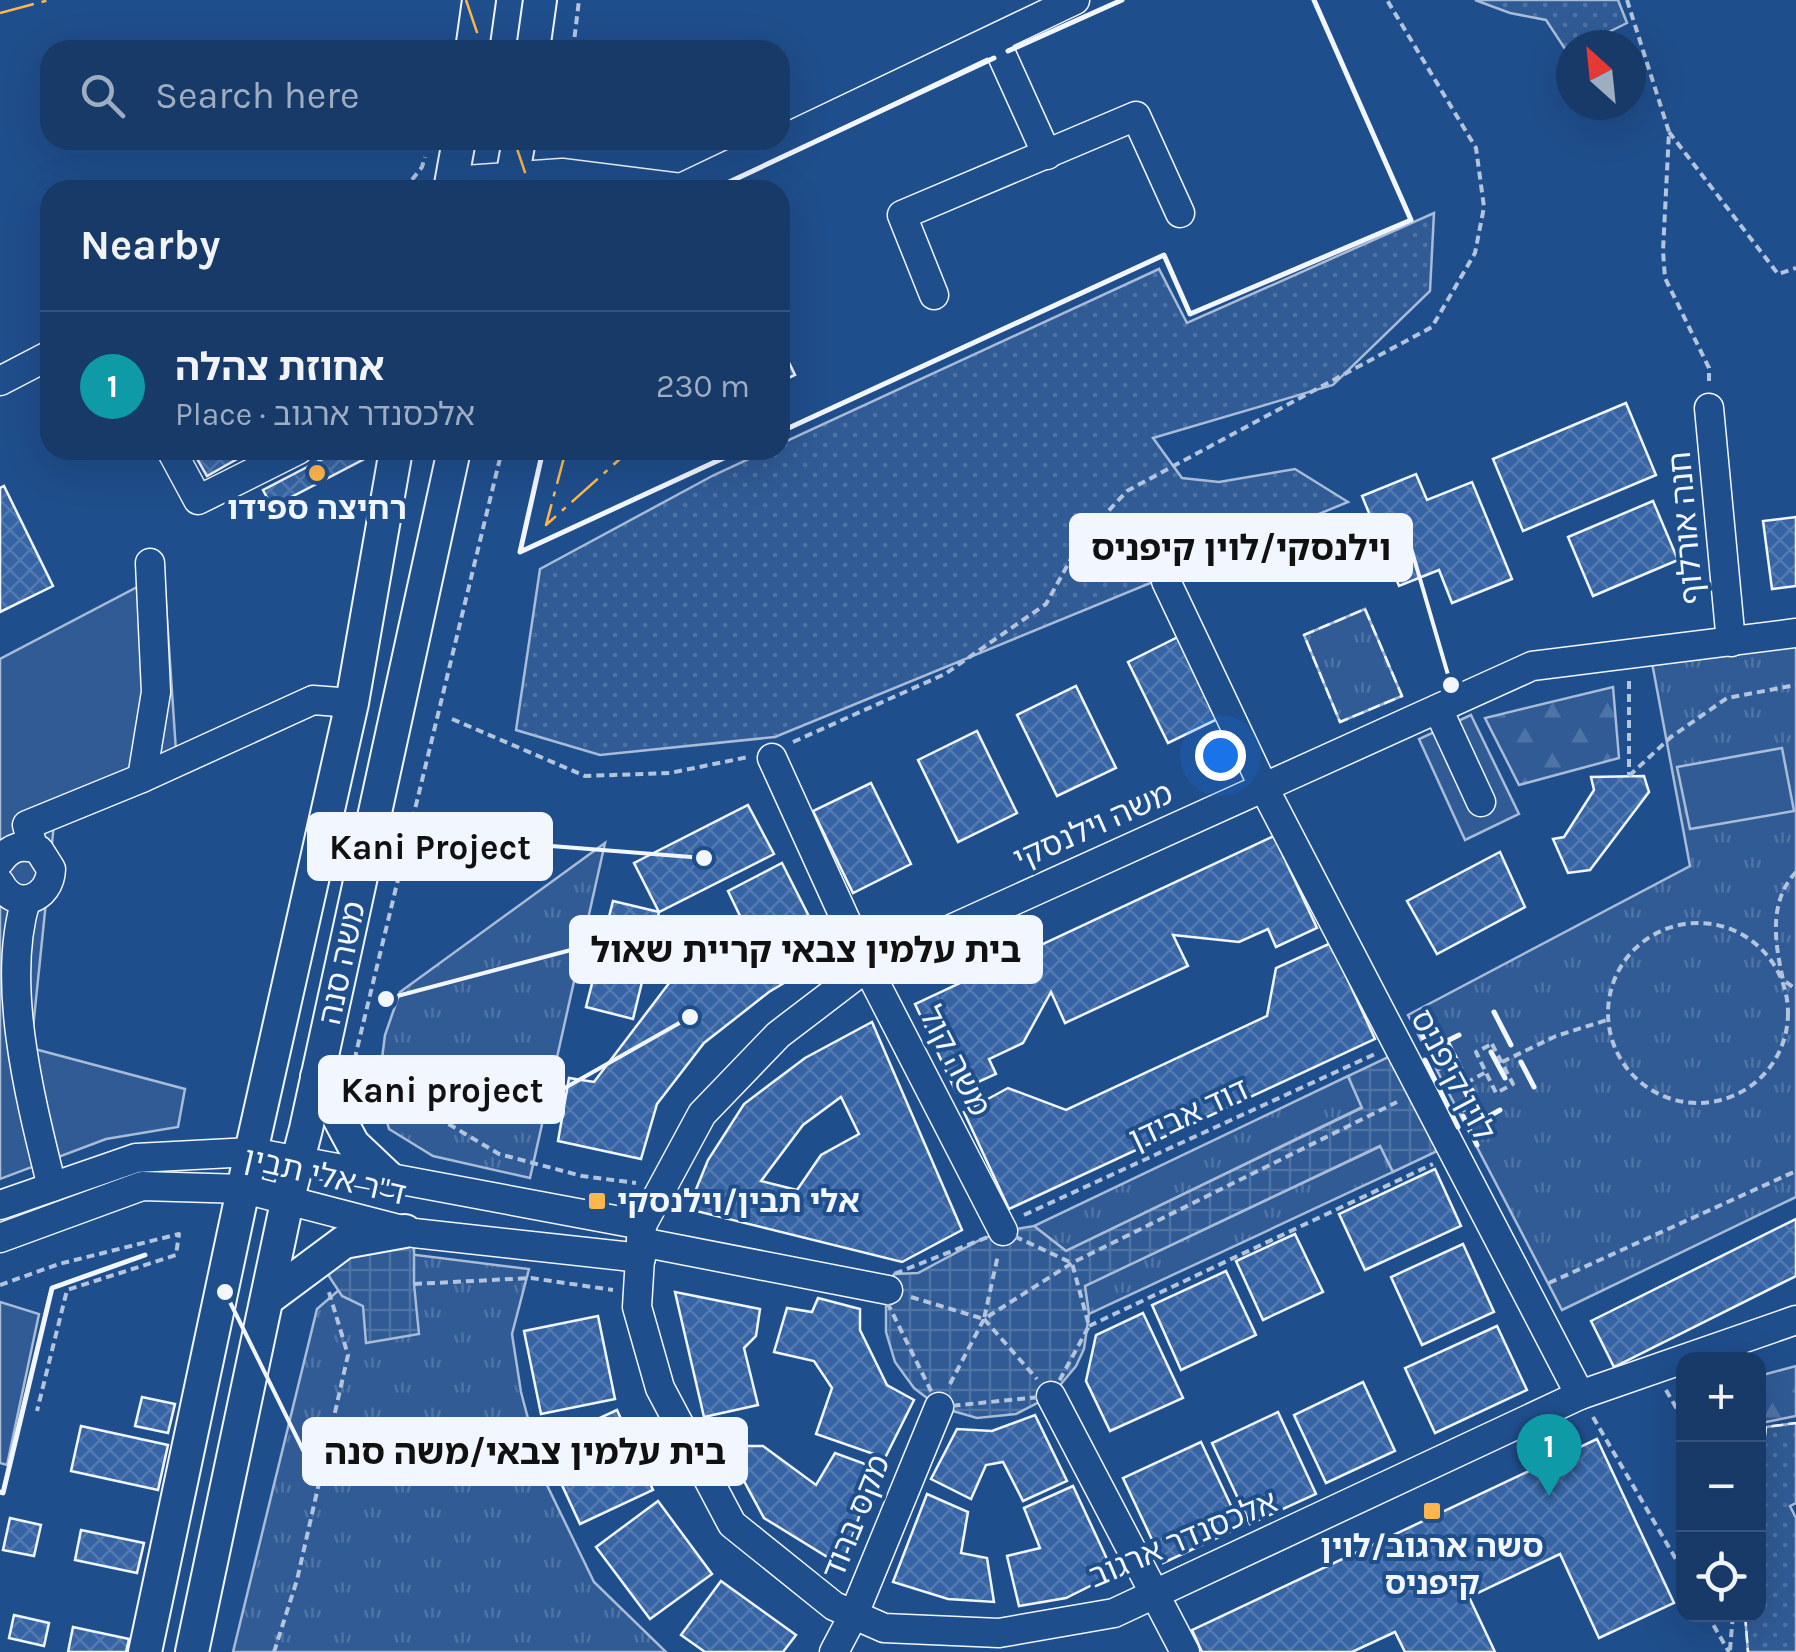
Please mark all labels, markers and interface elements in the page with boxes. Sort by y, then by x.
north arrow [1556,30,1646,120]
search box [40,40,790,150]
icon: search [75,68,130,123]
text: Search here [155,73,359,118]
text: Nearby [80,220,220,270]
text: אחוזת צהלה [175,345,384,390]
text: 1 [107,368,118,405]
text: 230 m [656,368,750,405]
text: Place · אלכסנדר ארגוב [175,396,475,433]
street label: חנה אורלוף [1661,450,1711,606]
marker: רחיצה ספידו [306,462,328,484]
place label: רחיצה ספידו [227,490,407,527]
callout: וילנסקי/לוין קיפניס [1071,515,1411,580]
text: וילנסקי/לוין קיפניס [1091,528,1391,569]
your location [1195,730,1246,781]
street label: משה וילנסקי [1008,774,1178,878]
callout: Kani Project [309,814,551,879]
text: Kani Project [329,827,531,869]
street label: משה סנה [311,898,373,1028]
callout: בית עלמין צבאי קריית שאול [571,917,1041,982]
text: בית עלמין צבאי קריית שאול [591,930,1021,971]
street label: משה קול [912,1000,998,1122]
street label: לוין קיפניס [1403,1003,1503,1147]
callout: Kani project [320,1057,563,1122]
text: Kani project [340,1070,544,1112]
street label: דוד אבידן [1123,1070,1255,1158]
street label: ד"ר אלי תבין [240,1139,410,1213]
place label: אלי תבין/וילנסקי [617,1183,860,1220]
marker: אלי תבין/וילנסקי [586,1190,608,1212]
map controls [1676,1352,1766,1622]
button: + [1676,1352,1766,1442]
pin: 1 [1516,1414,1582,1496]
callout: בית עלמין צבאי/משה סנה [304,1419,746,1484]
text: בית עלמין צבאי/משה סנה [324,1432,726,1473]
button: − [1676,1442,1766,1532]
street label: מקס ברוד [814,1450,898,1584]
street label: אלכסנדר ארגוב [1083,1483,1283,1595]
marker: סשה ארגוב/לוין קיפניס [1421,1500,1443,1522]
place label: סשה ארגוב/לוין קיפניס [1320,1528,1544,1602]
button: locate [1676,1532,1766,1622]

